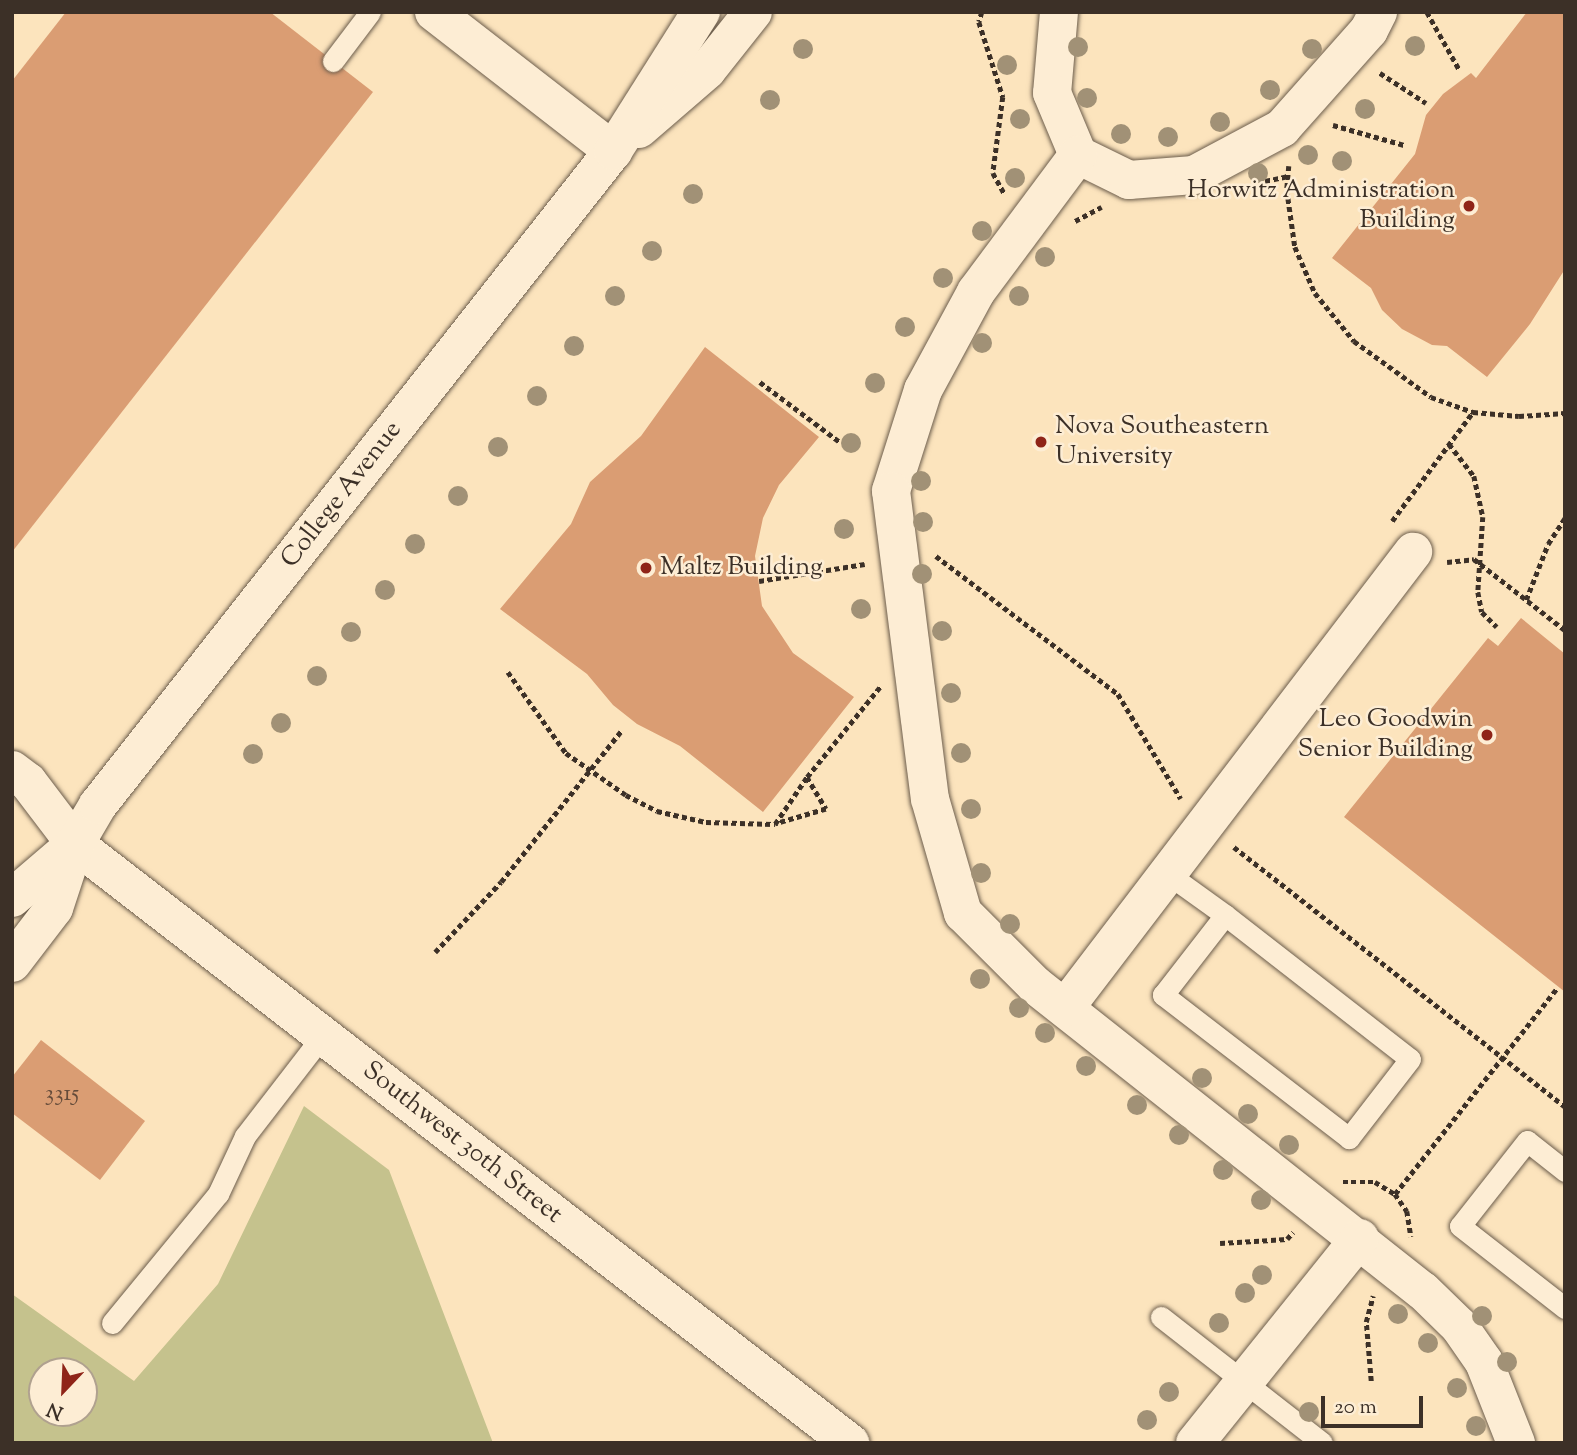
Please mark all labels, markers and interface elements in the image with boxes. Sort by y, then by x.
place label: Horwitz Administration Building [1187,175,1455,236]
marker: Horwitz Administration Building [1461,198,1477,214]
place label: Nova Southeastern University [1055,411,1269,472]
street label: College Avenue [275,415,409,575]
marker: Nova Southeastern University [1033,434,1049,450]
place label: Maltz Building [660,552,823,584]
marker: Maltz Building [638,560,654,576]
place label: Leo Goodwin Senior Building [1298,704,1473,766]
marker: Leo Goodwin Senior Building [1479,727,1495,743]
street label: Southwest 30th Street [356,1055,568,1231]
house number: 3315 [45,1081,79,1109]
north arrow [28,1357,98,1427]
scale bar [1325,1382,1426,1426]
text: 20 m [1334,1393,1377,1423]
text: N [43,1395,68,1425]

